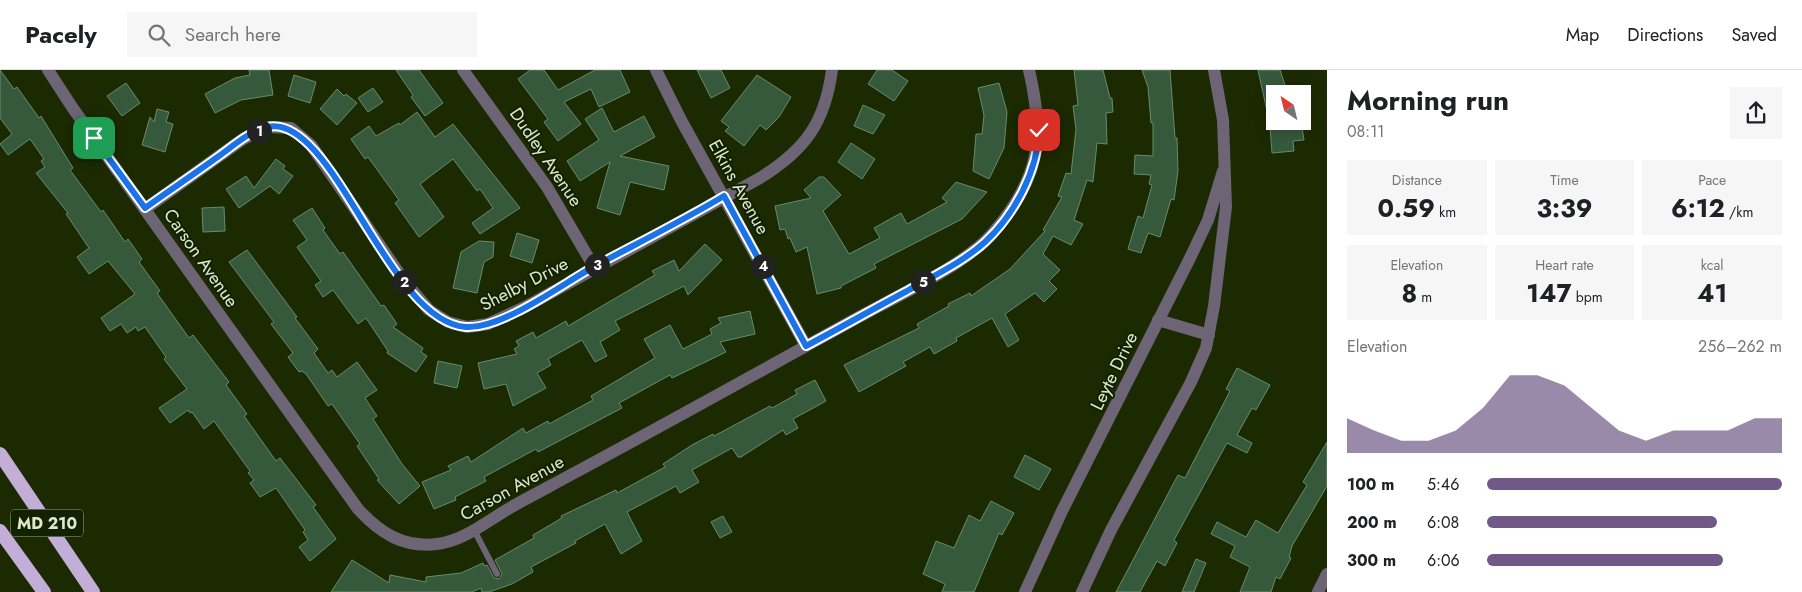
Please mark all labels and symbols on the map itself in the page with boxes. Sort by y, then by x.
north arrow [1266,85,1311,130]
street label: Dudley Avenue [503,102,589,212]
pin [1018,109,1060,151]
pin [73,117,115,159]
pin: 1 [246,118,272,144]
street label: Elkins Avenue [702,135,776,239]
street label: Carson Avenue [157,203,245,313]
street label: Shelby Drive [475,251,573,317]
pin: 3 [584,252,610,278]
pin: 4 [750,254,776,278]
pin: 2 [392,270,416,294]
pin: 5 [910,270,936,294]
street label: Leyte Drive [1084,328,1144,414]
street label: Carson Avenue [455,449,569,527]
road number: MD 210 [11,509,83,536]

